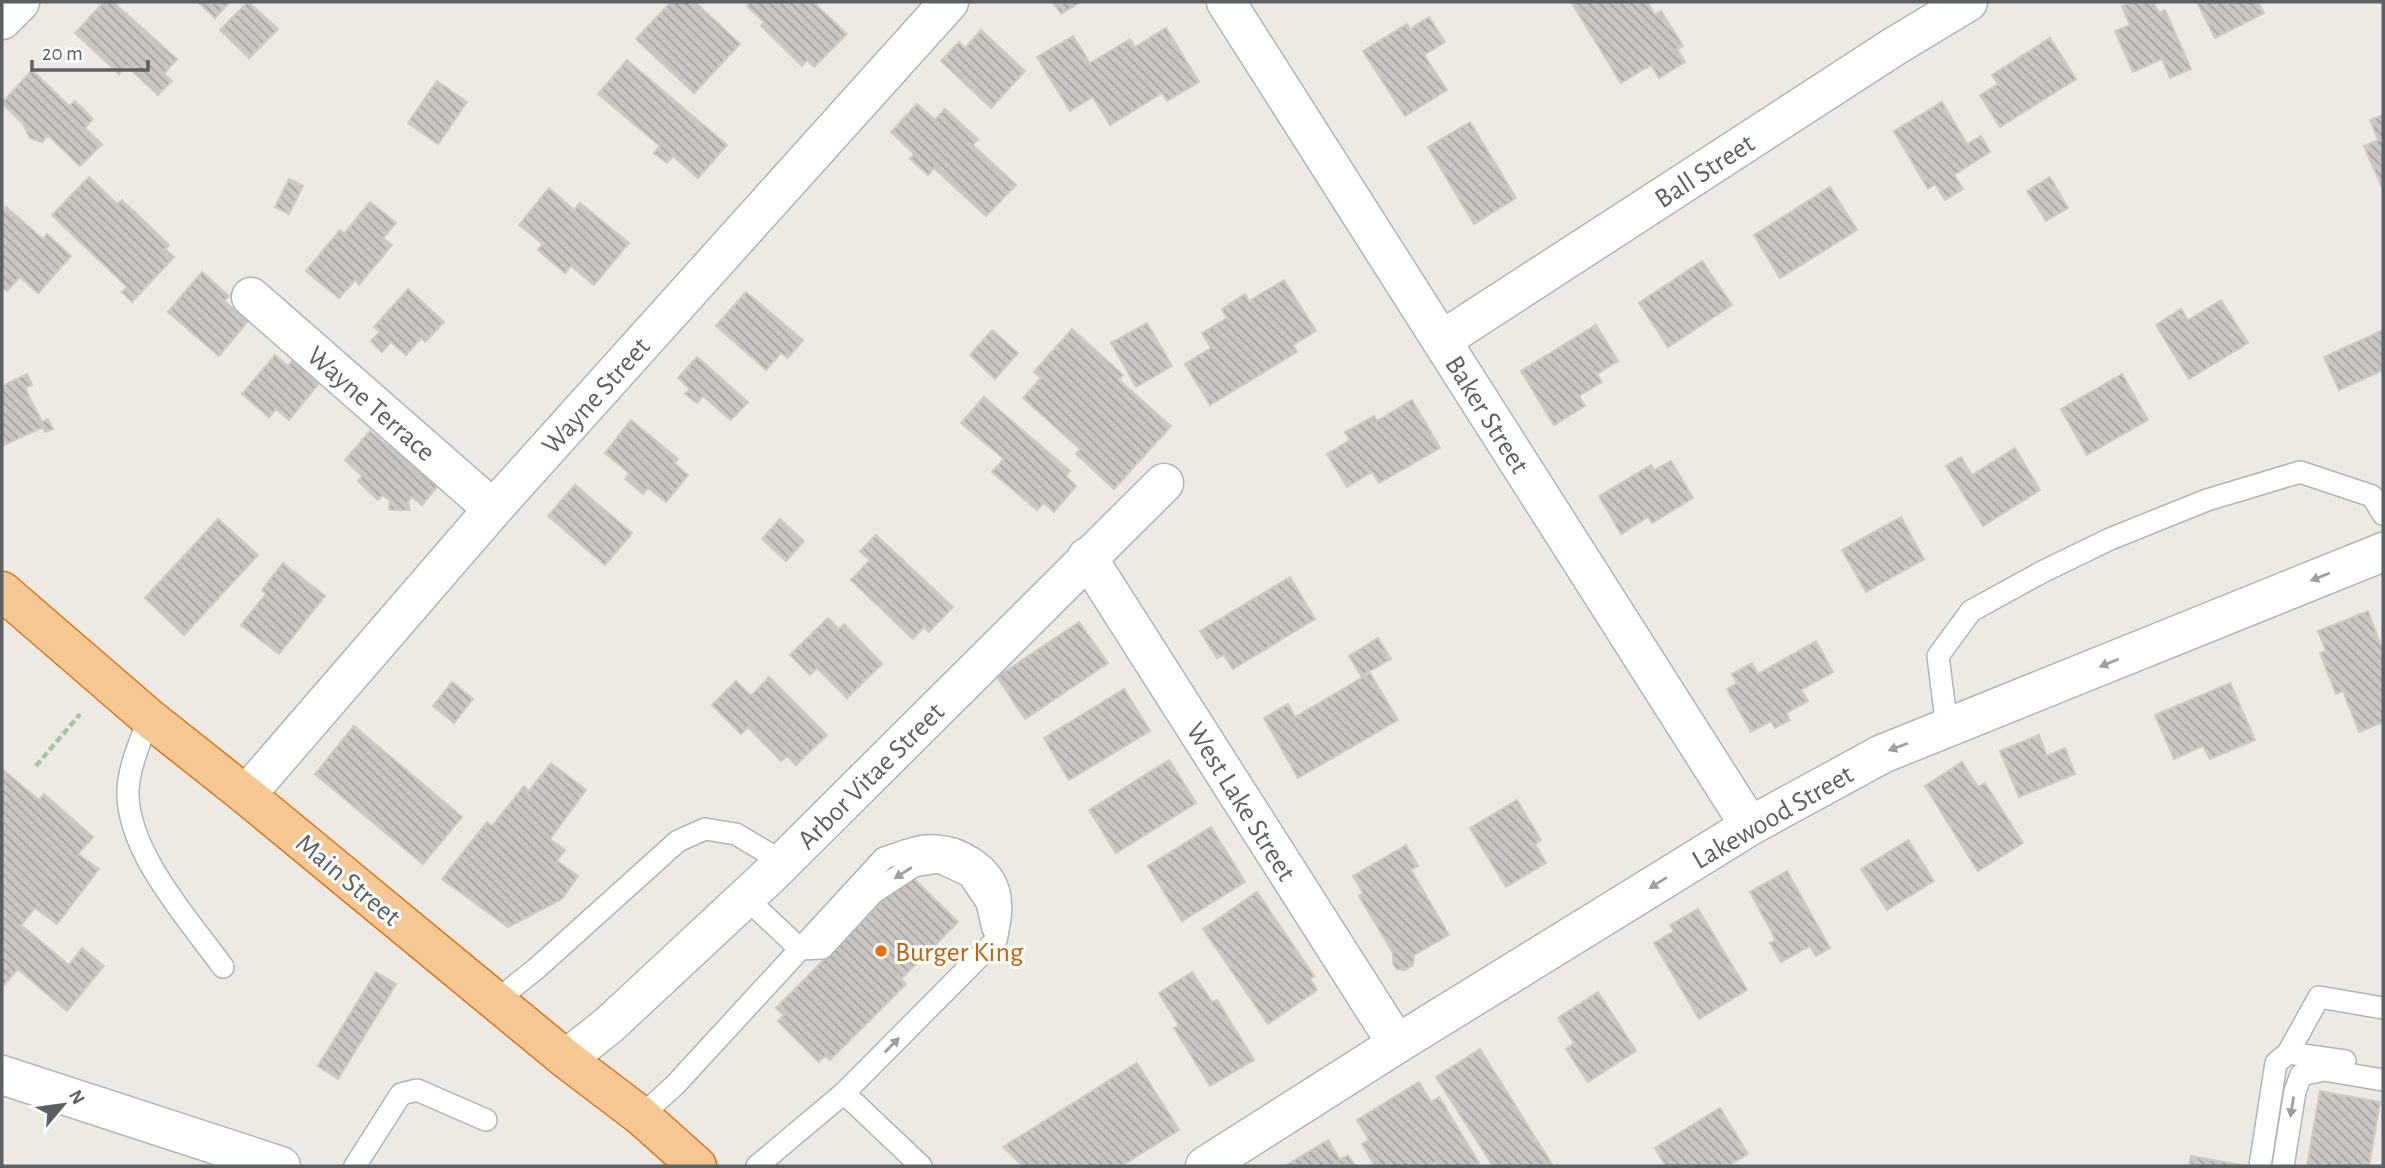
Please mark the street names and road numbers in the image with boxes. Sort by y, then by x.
street label: Ball Street [1650,129,1760,214]
street label: Wayne Street [537,333,656,460]
street label: Wayne Terrace [301,342,440,467]
street label: Baker Street [1439,351,1533,479]
street label: Arbor Vitae Street [793,698,950,855]
street label: West Lake Street [1180,718,1300,886]
street label: Lakewood Street [1688,760,1858,875]
street label: Main Street [290,829,405,932]

